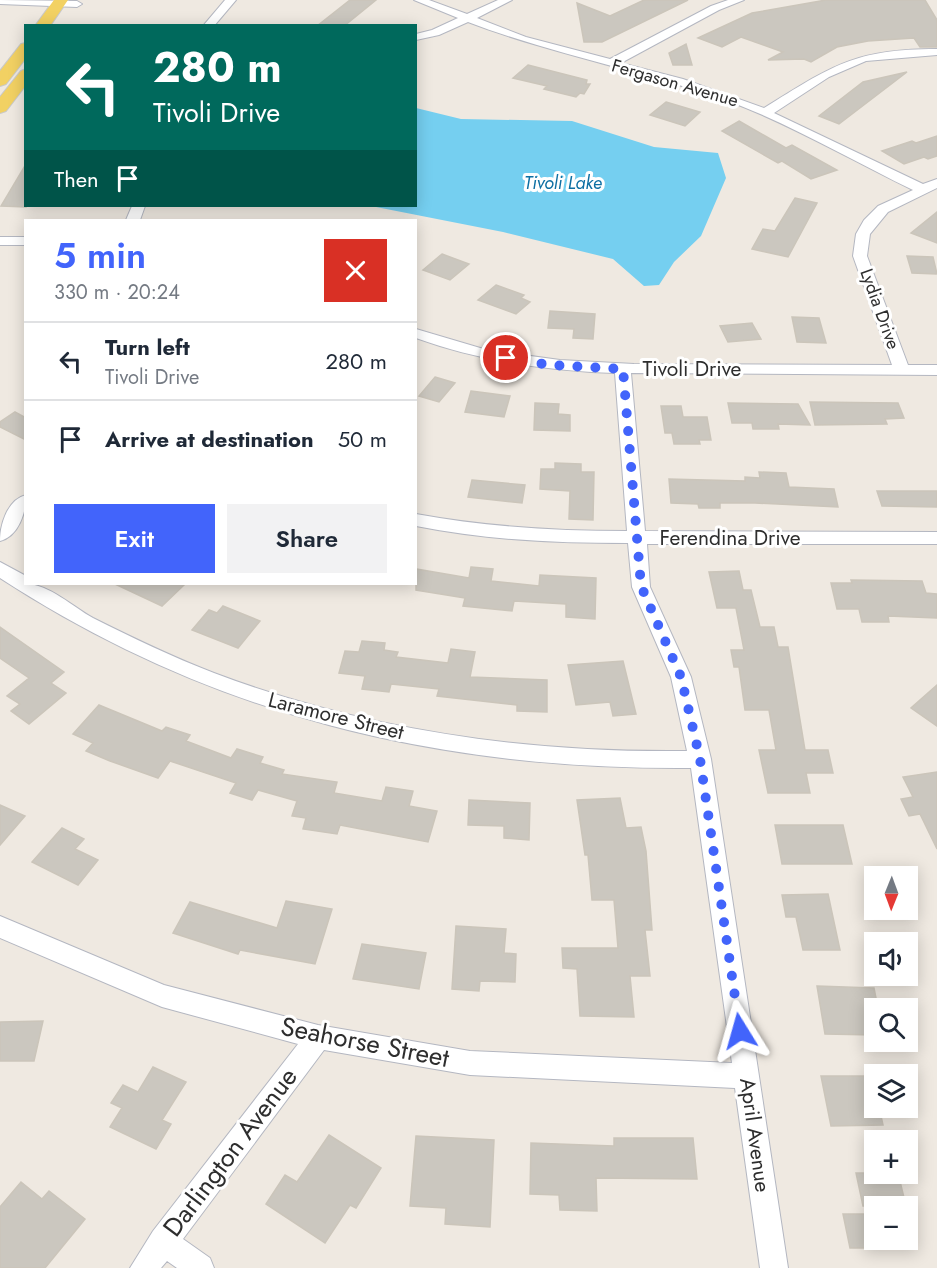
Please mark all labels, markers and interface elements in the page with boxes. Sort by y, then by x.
text: 280 m [153,37,282,98]
icon: left [54,48,132,126]
street label: Fergason Avenue [609,53,741,113]
text: Tivoli Drive [153,93,280,132]
icon: arrive [111,162,144,195]
text: Then [54,163,99,195]
water label: Tivoli Lake [524,170,602,196]
text: 5 min [54,229,146,281]
button: close [324,239,387,302]
street label: Lydia Drive [853,265,907,353]
text: 330 m · 20:24 [54,278,180,307]
text: Turn left [105,331,190,363]
pin [480,332,531,383]
icon: arrive [489,341,522,374]
icon: left [54,345,87,378]
text: 280 m [326,345,387,377]
street label: Tivoli Drive [643,354,742,384]
text: Tivoli Drive [105,363,199,392]
icon: arrive [54,423,87,456]
text: Arrive at destination [105,423,314,455]
text: 50 m [338,423,387,455]
button: Exit [54,504,215,573]
button: Share [227,504,387,573]
street label: Ferendina Drive [660,523,801,553]
street label: Laramore Street [265,685,407,747]
north arrow [864,866,918,920]
map controls [864,866,918,1250]
button: sound [864,932,918,986]
button: search [864,998,918,1052]
position arrow [708,999,772,1063]
street label: Seahorse Street [278,1007,453,1077]
street label: Darlington Avenue [154,1059,306,1245]
button: layers [864,1064,918,1118]
street label: April Avenue [732,1076,778,1194]
button: + [864,1130,918,1184]
button: − [864,1196,918,1250]

